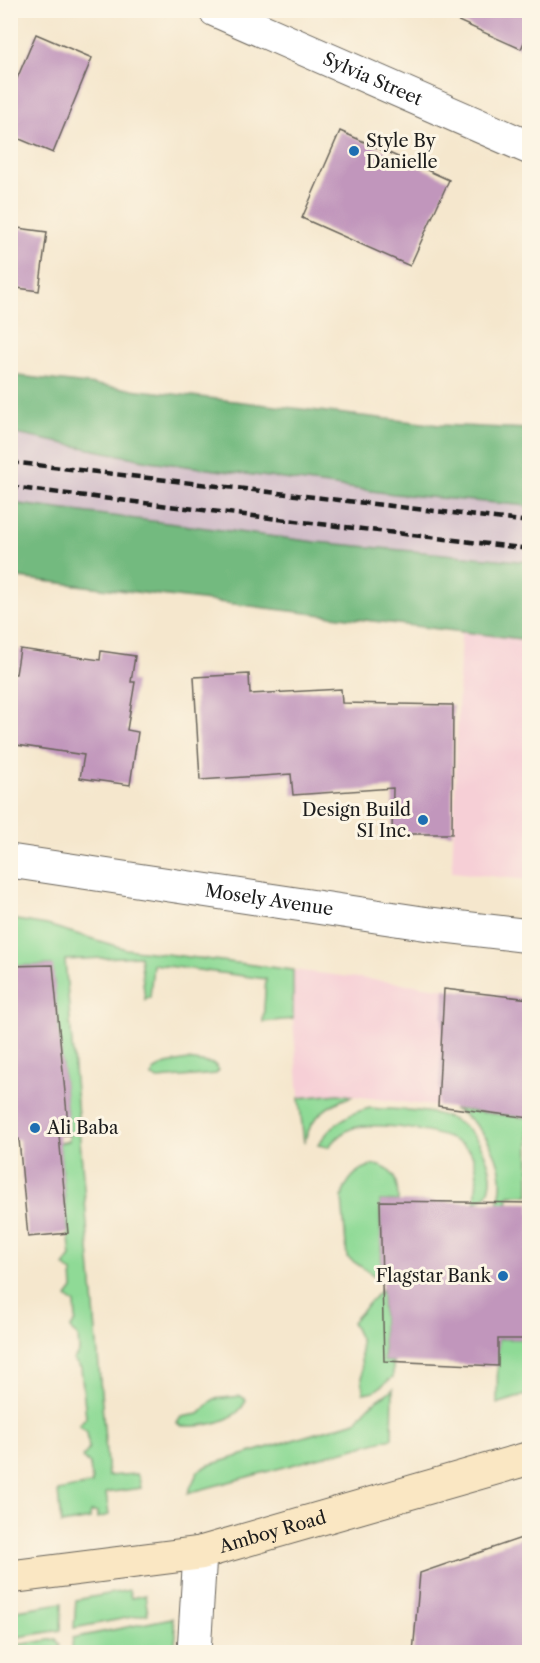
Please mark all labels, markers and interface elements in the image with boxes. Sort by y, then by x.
street label: Sylvia Street [320,48,426,111]
place label: Style By Danielle [366,130,438,173]
marker: Style By Danielle [347,144,361,158]
place label: Design Build SI Inc. [302,799,411,842]
marker: Design Build SI Inc. [416,813,430,827]
street label: Mosely Avenue [203,879,335,920]
place label: Ali Baba [46,1117,119,1139]
marker: Ali Baba [28,1121,42,1135]
place label: Flagstar Bank [376,1265,493,1287]
marker: Flagstar Bank [496,1269,510,1283]
street label: Amboy Road [216,1506,329,1558]

